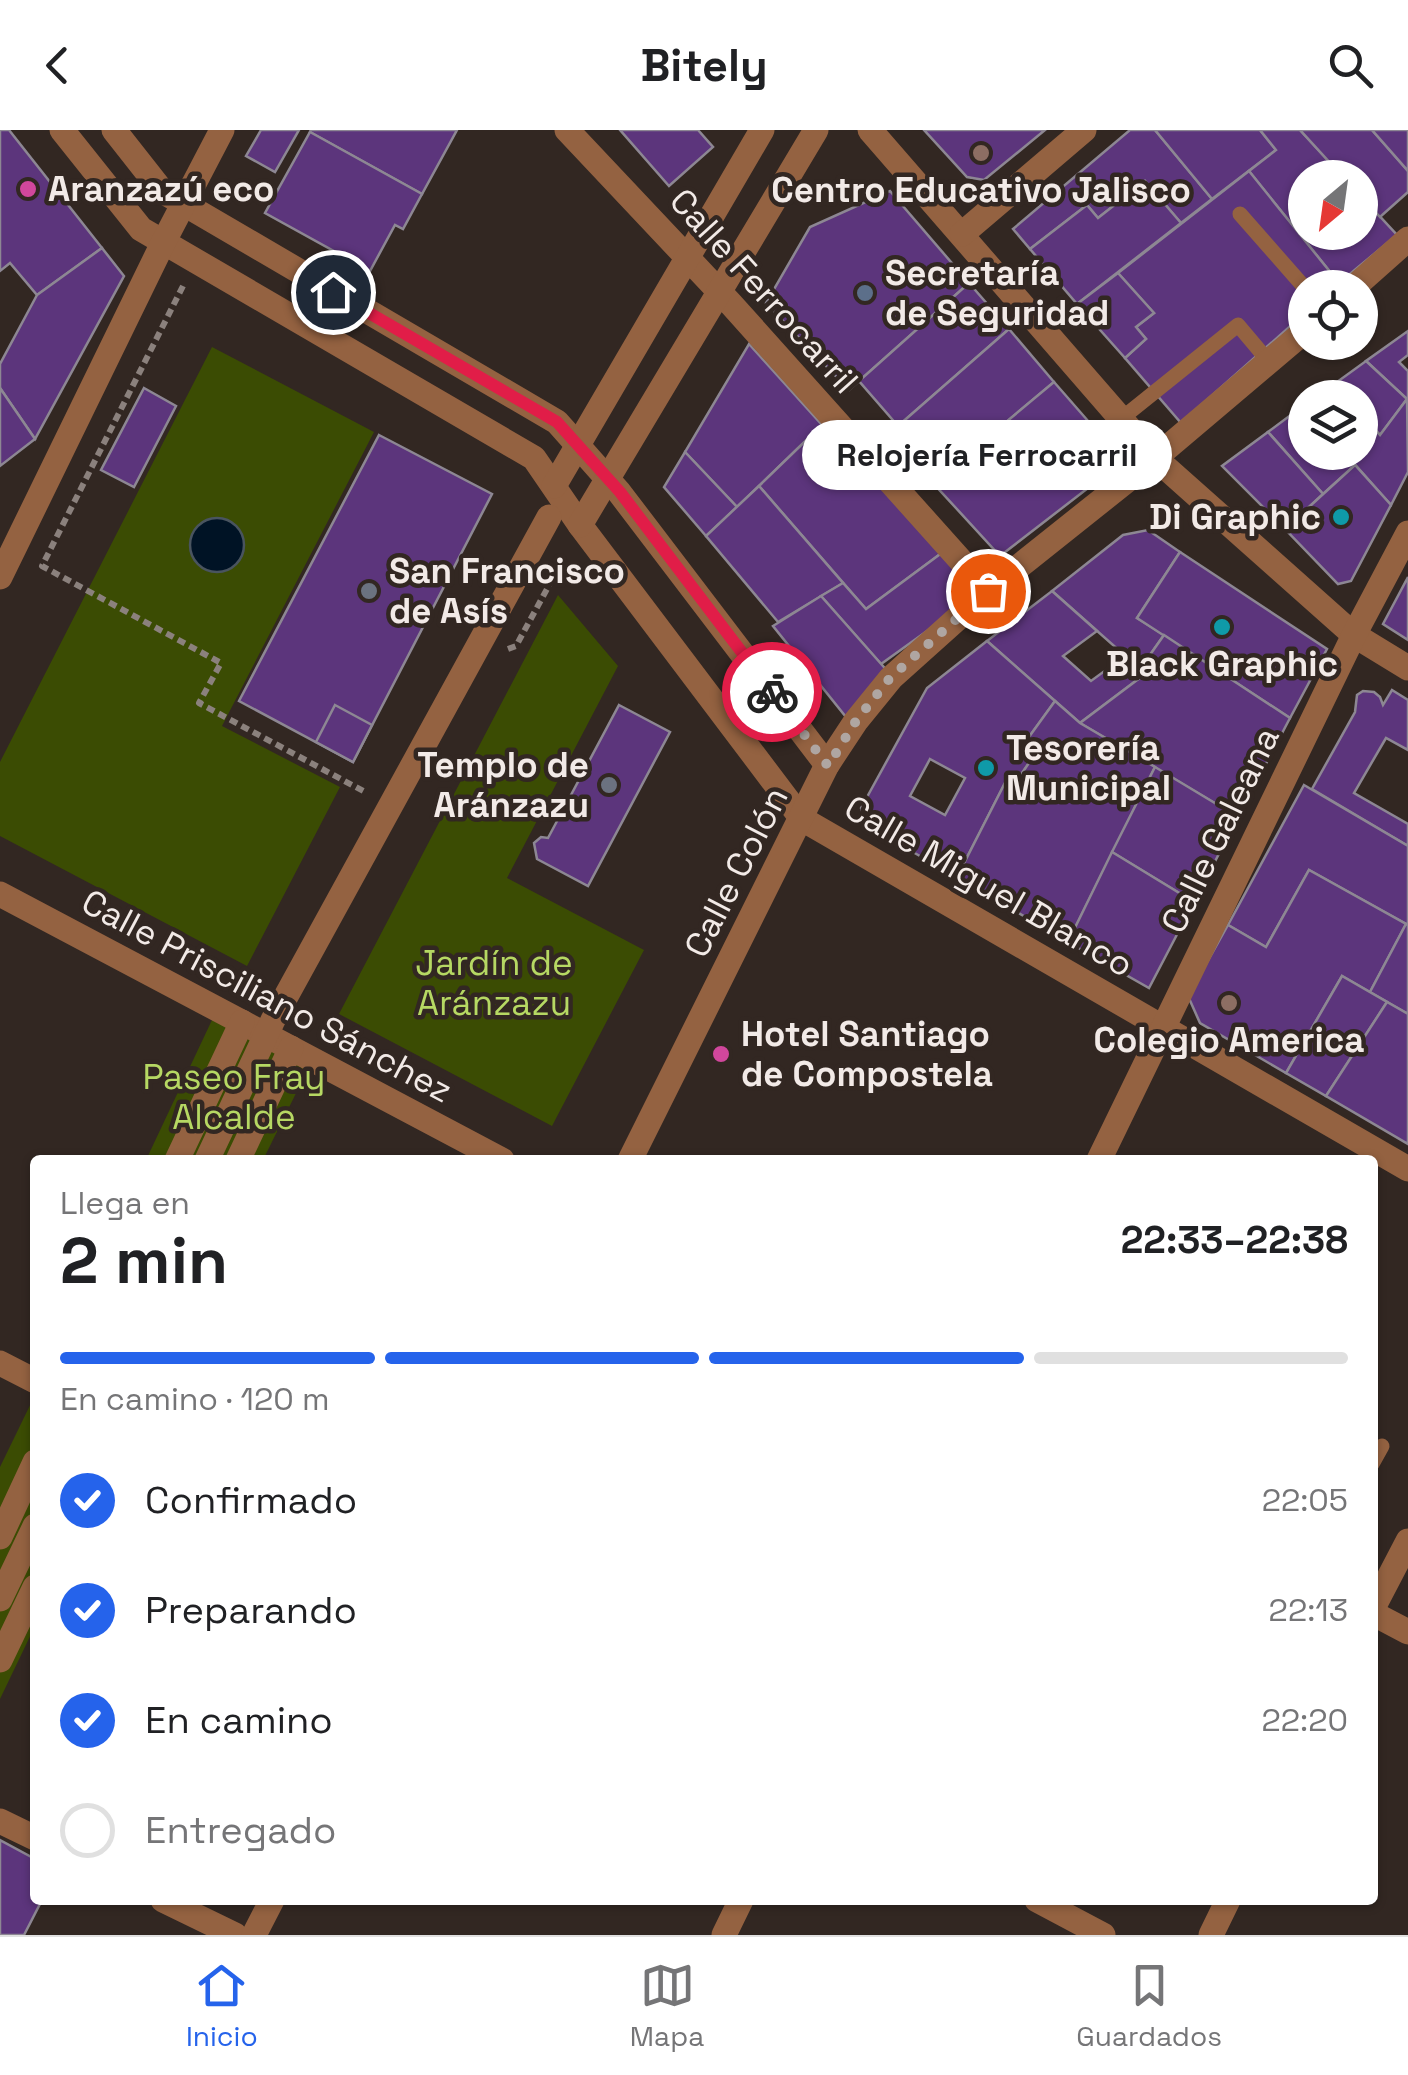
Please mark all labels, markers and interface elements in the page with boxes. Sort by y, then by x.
text: Bitely [640,37,768,94]
icon: back [30,38,85,93]
icon: search [1323,38,1378,93]
marker: Centro Educativo Jalisco [970,142,992,164]
north arrow [1288,160,1378,250]
map controls [1288,160,1378,470]
place label: Aranzazú eco [48,167,275,211]
place label: Centro Educativo Jalisco [771,168,1191,212]
marker: Aranzazú eco [17,178,39,200]
street label: Calle Ferrocarril [660,179,868,403]
pin [291,250,376,335]
place label: Secretaría de Seguridad [885,251,1109,335]
icon: home [306,265,361,320]
button: locate [1288,270,1378,360]
marker: Secretaría de Seguridad [854,282,876,304]
button: layers [1288,380,1378,470]
callout: Relojería Ferrocarril [803,421,1173,491]
text: Relojería Ferrocarril [836,435,1138,475]
place label: Di Graphic [1149,495,1321,539]
marker: Di Graphic [1330,506,1352,528]
place label: San Francisco de Asís [389,549,625,633]
pin [946,549,1031,634]
icon: bag [961,564,1016,619]
marker: San Francisco de Asís [358,580,380,602]
marker: Black Graphic [1211,616,1233,638]
courier [722,642,822,742]
place label: Black Graphic [1106,642,1338,686]
icon: bike [745,665,800,720]
street label: Calle Galeana [1151,720,1289,940]
place label: Tesorería Municipal [1006,726,1171,810]
place label: Templo de Aránzazu [417,743,589,827]
marker: Tesorería Municipal [975,757,997,779]
marker: Templo de Aránzazu [598,774,620,796]
street label: Calle Colón [674,779,798,965]
street label: Calle Miguel Blanco [837,785,1141,987]
street label: Calle Prisciliano Sánchez [74,880,460,1112]
park label: Jardín de Aránzazu [415,941,573,1025]
marker: Colegio America [1218,992,1240,1014]
place label: Hotel Santiago de Compostela [741,1012,993,1096]
place label: Colegio America [1093,1018,1365,1062]
marker: Hotel Santiago de Compostela [710,1043,732,1065]
park label: Paseo Fray Alcalde [142,1055,326,1139]
text: Llega en [60,1183,190,1223]
text: 22:33–22:38 [1121,1216,1348,1264]
text: 2 min [60,1219,228,1302]
text: En camino · 120 m [60,1379,330,1419]
icon: check [60,1473,115,1528]
text: Confirmado [145,1476,357,1524]
text: 22:05 [1262,1480,1348,1520]
icon: check [60,1583,115,1638]
text: Preparando [145,1586,357,1634]
text: 22:13 [1269,1590,1348,1630]
icon: check [60,1693,115,1748]
text: En camino [145,1696,333,1744]
text: 22:20 [1262,1700,1348,1740]
text: Entregado [145,1806,336,1854]
tab: Inicio [186,1958,258,2054]
tab: Mapa [630,1958,704,2054]
tab: Guardados [1076,1958,1222,2054]

